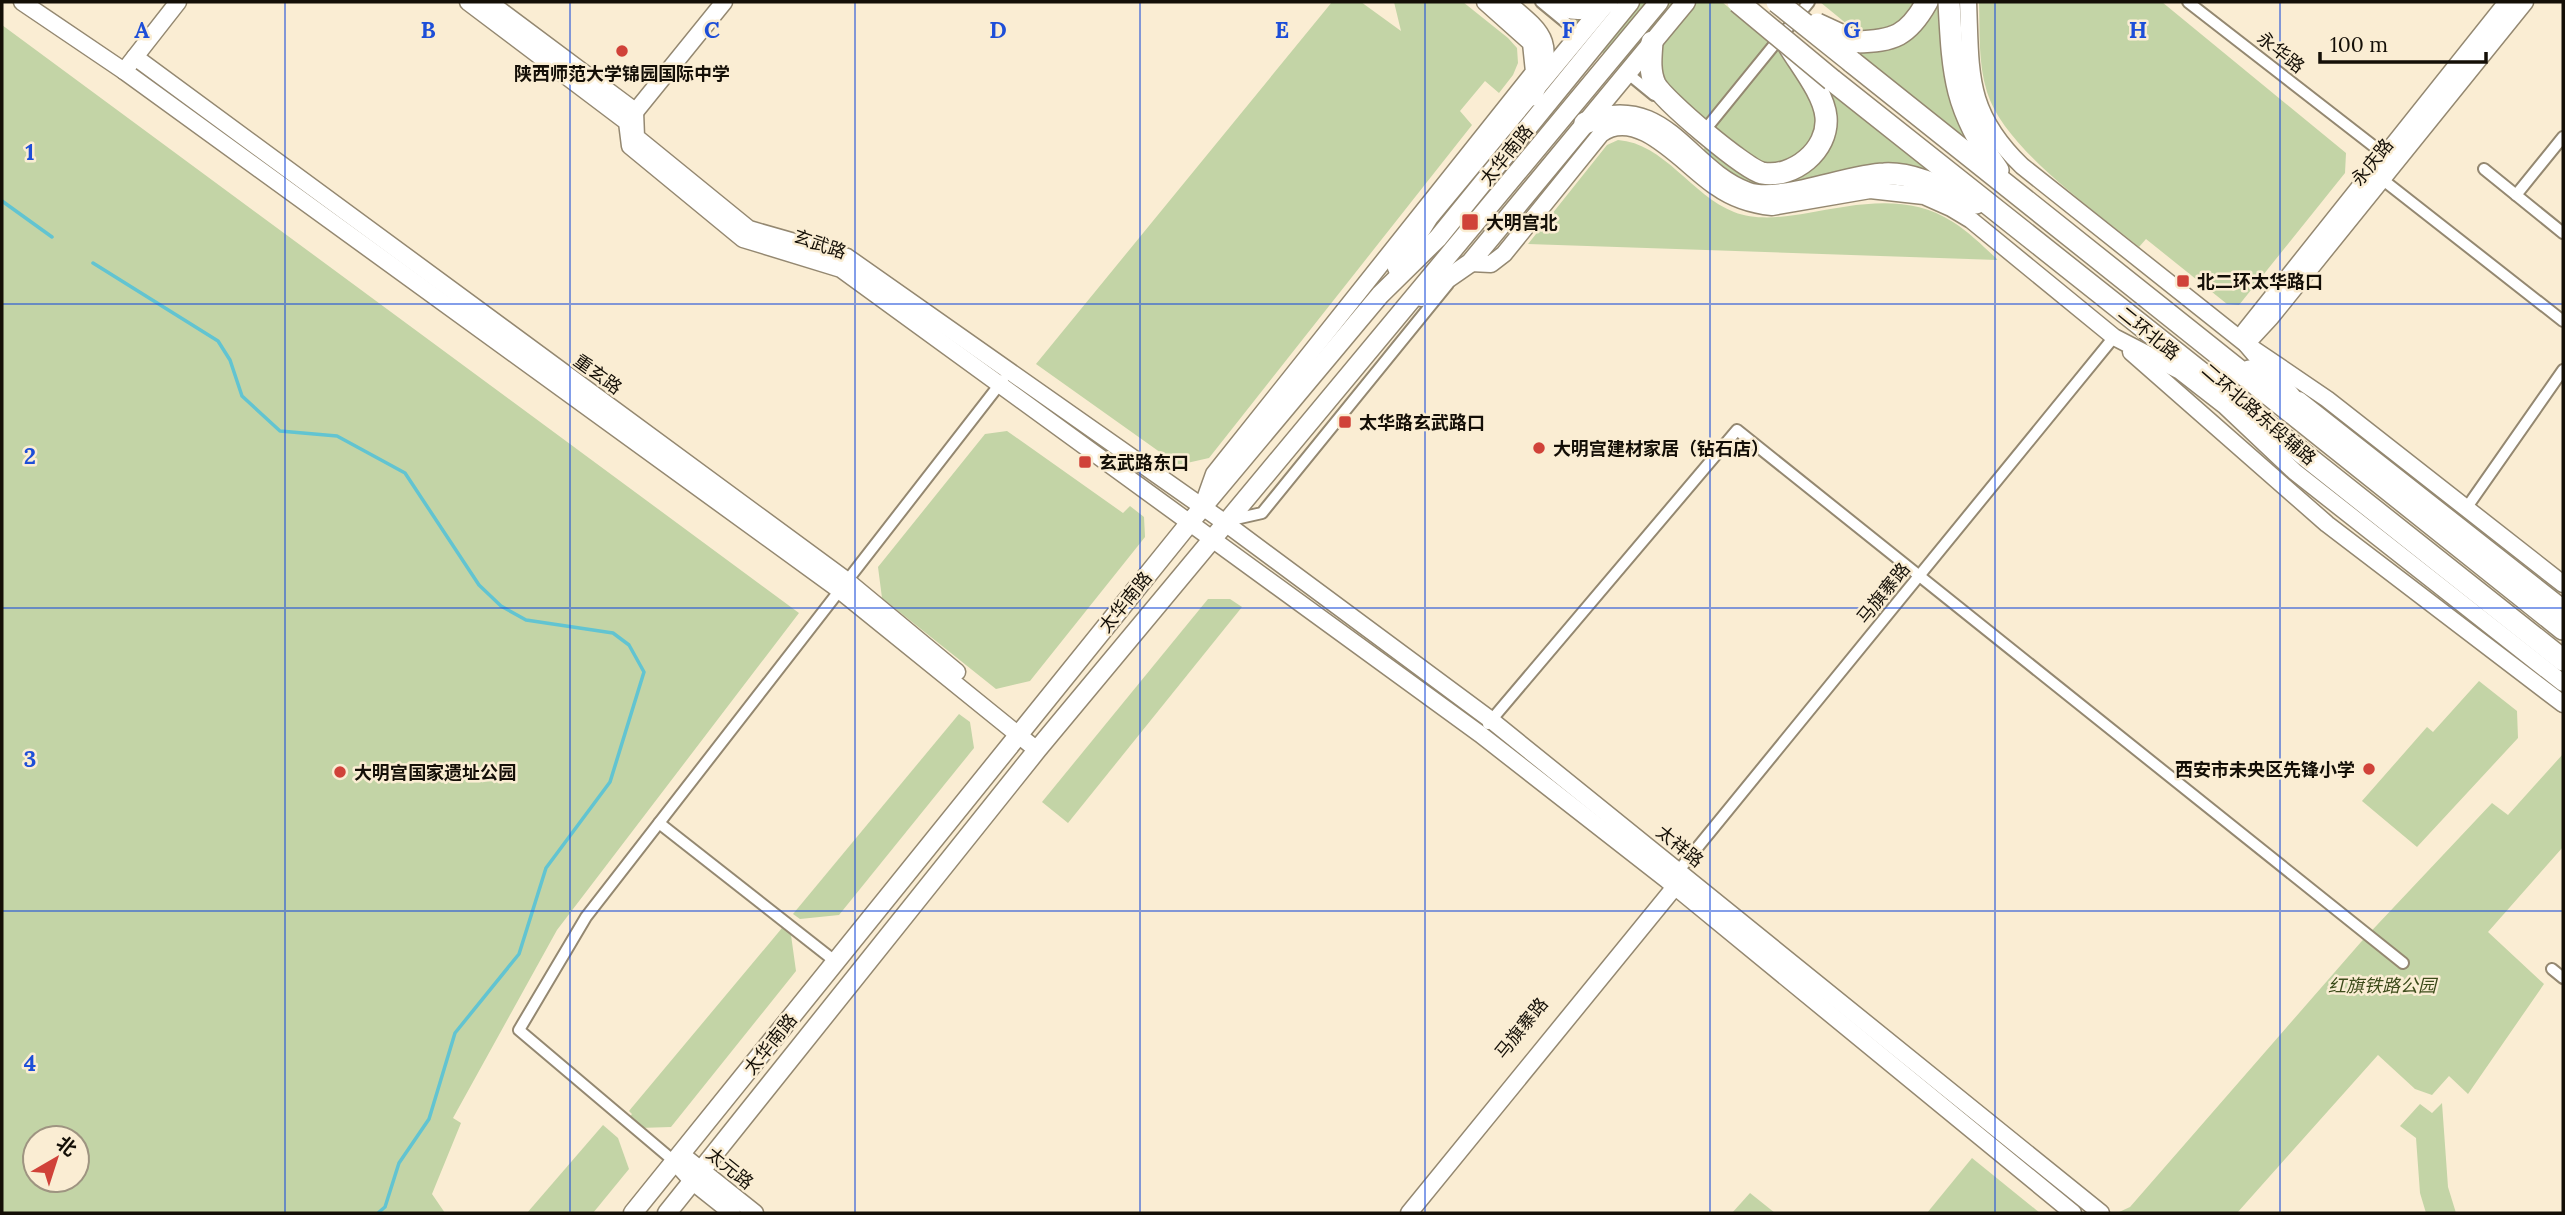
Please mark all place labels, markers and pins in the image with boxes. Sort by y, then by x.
marker: 陕西师范大学锦园国际中学 [614,43,630,59]
place label: 陕西师范大学锦园国际中学 [514,62,730,85]
place label: 大明宫北 [1486,211,1558,234]
marker: 大明宫北 [1460,212,1480,232]
place label: 北二环太华路口 [2197,270,2323,293]
marker: 北二环太华路口 [2175,273,2191,289]
place label: 太华路玄武路口 [1359,411,1485,434]
marker: 太华路玄武路口 [1337,414,1353,430]
place label: 大明宫建材家居（钻石店） [1553,437,1769,460]
marker: 大明宫建材家居（钻石店） [1531,440,1547,456]
place label: 玄武路东口 [1099,451,1189,474]
marker: 玄武路东口 [1077,454,1093,470]
place label: 西安市未央区先锋小学 [2175,758,2355,781]
place label: 大明宫国家遗址公园 [354,761,516,784]
marker: 西安市未央区先锋小学 [2361,761,2377,777]
marker: 大明宫国家遗址公园 [332,764,348,780]

